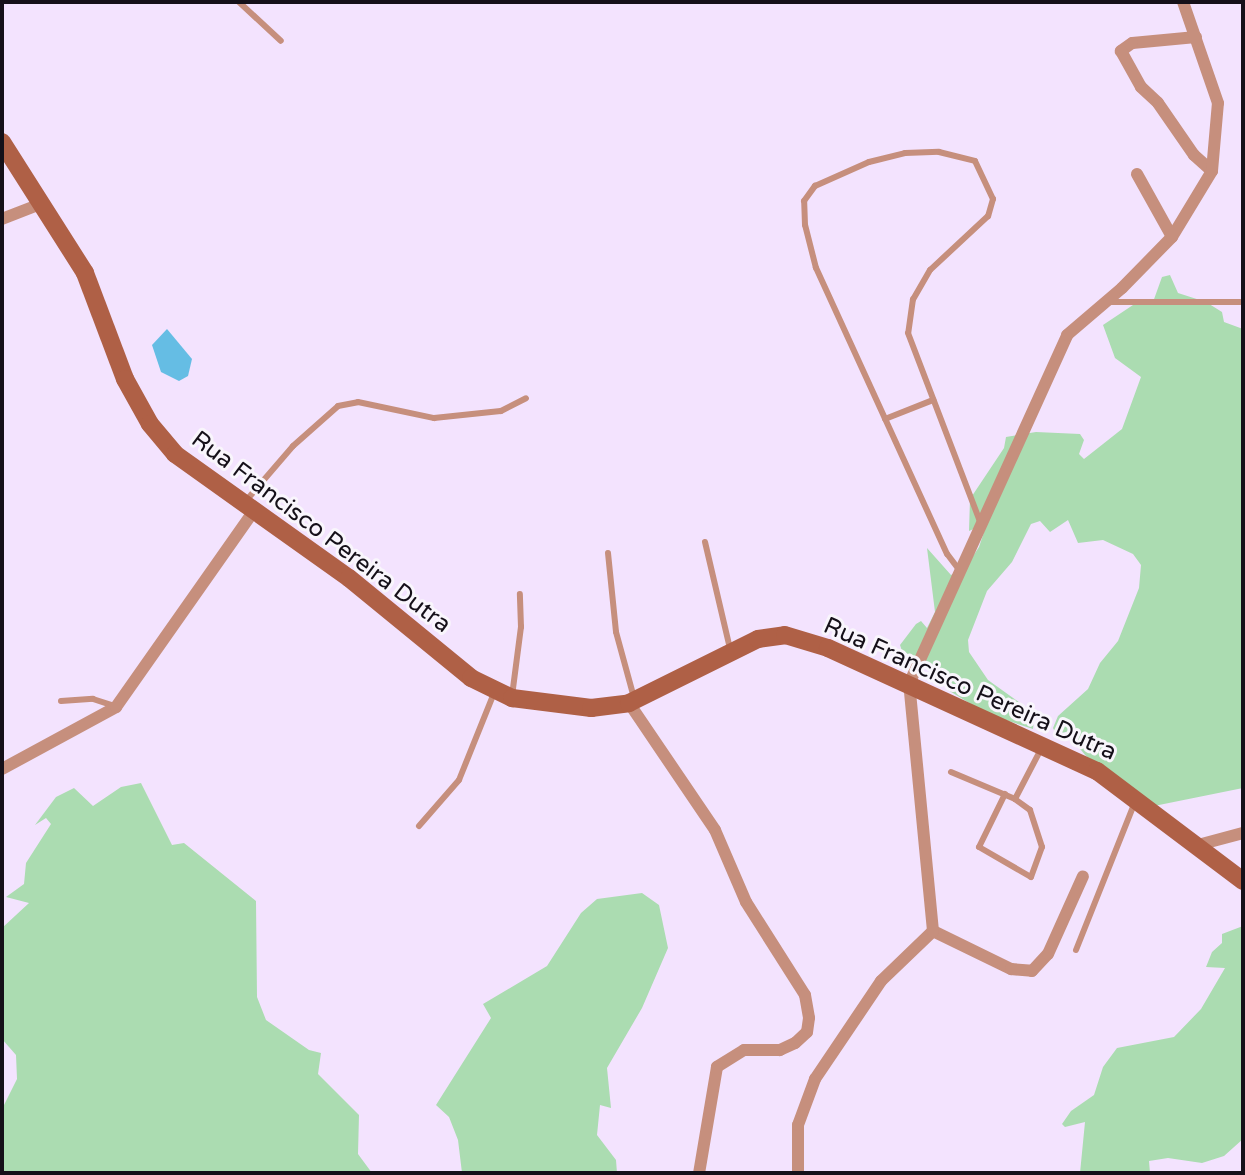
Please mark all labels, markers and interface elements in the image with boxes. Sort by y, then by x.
street label: Rua Francisco Pereira Dutra [186,425,456,639]
street label: Rua Francisco Pereira Dutra [819,611,1121,767]

